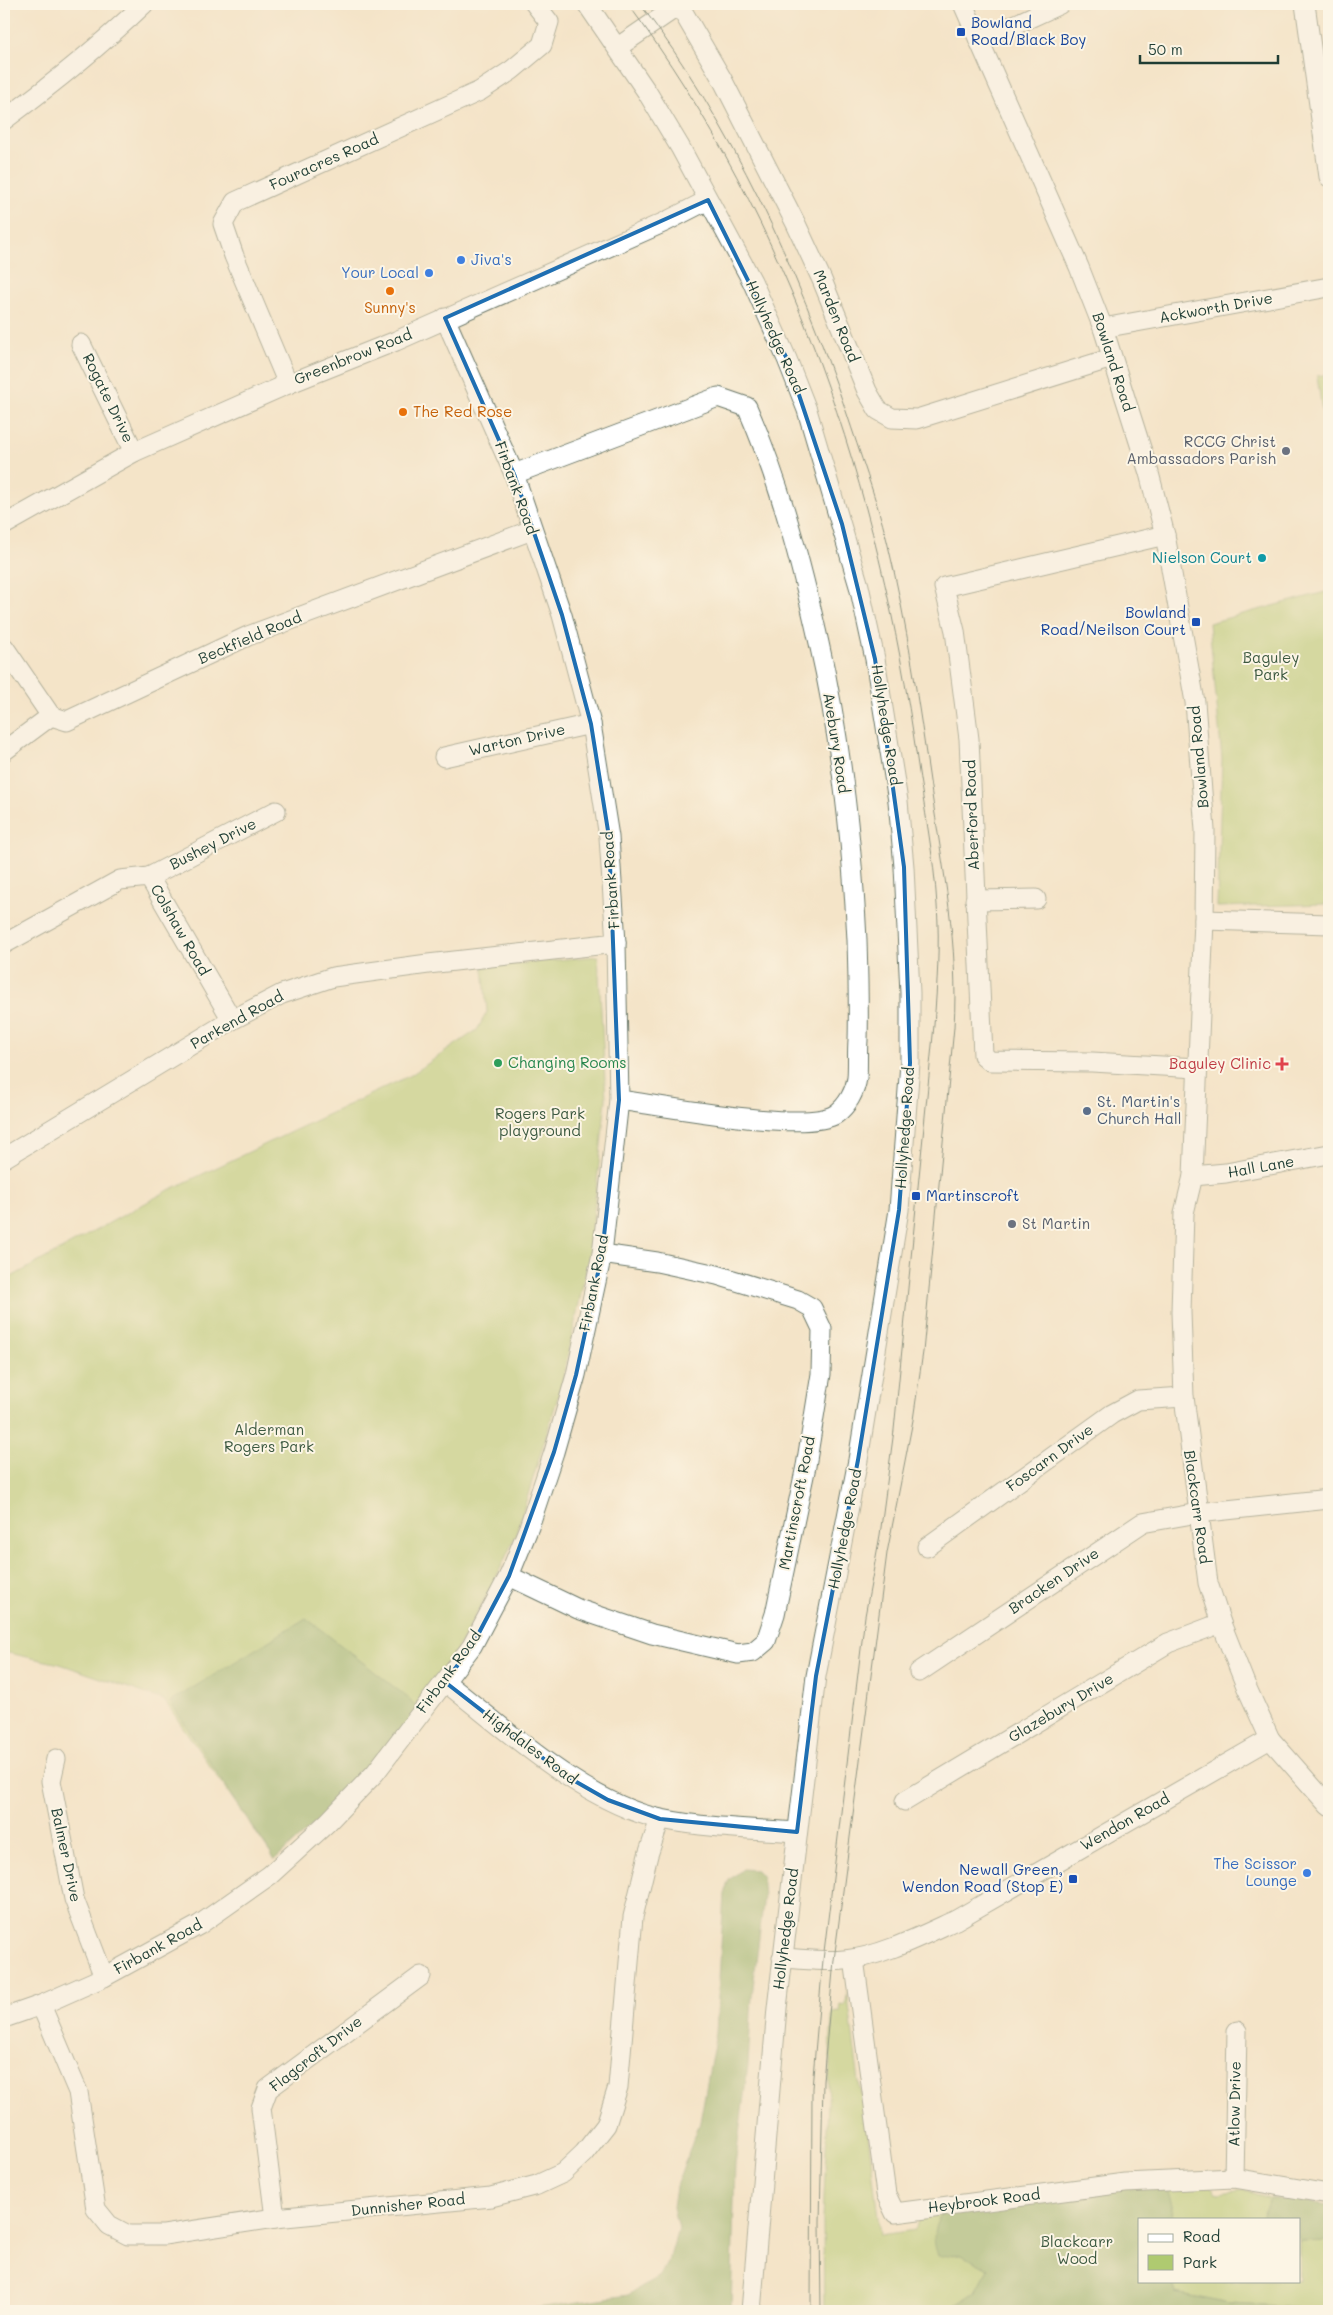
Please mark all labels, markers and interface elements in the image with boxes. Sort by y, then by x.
place label: Bowland Road/Black Boy [971,12,1086,49]
marker: Bowland Road/Black Boy [955,26,967,38]
scale bar [1140,32,1278,64]
text: 50 m [1148,39,1183,59]
street label: Fouracres Road [266,128,381,194]
place label: Jiva's [471,249,512,269]
marker: Jiva's [455,254,467,266]
place label: Your Local [341,262,419,282]
street label: Marden Road [809,266,865,365]
marker: Your Local [423,267,435,279]
street label: Hollyhedge Road [742,277,810,397]
marker: Sunny's [384,285,396,297]
street label: Ackworth Drive [1158,287,1274,327]
place label: Sunny's [364,297,416,317]
street label: Bowland Road [1089,310,1139,414]
street label: Greenbrow Road [291,323,414,389]
street label: Rogate Drive [79,350,139,445]
place label: The Red Rose [413,401,512,421]
marker: The Red Rose [397,406,409,418]
place label: RCCG Christ Ambassadors Parish [1126,431,1276,468]
street label: Firbank Road [491,438,543,537]
marker: RCCG Christ Ambassadors Parish [1280,445,1292,457]
place label: Nielson Court [1152,547,1252,567]
marker: Nielson Court [1256,552,1268,564]
place label: Bowland Road/Neilson Court [1041,602,1186,639]
street label: Beckfield Road [195,606,304,668]
marker: Bowland Road/Neilson Court [1190,616,1202,628]
park label: Baguley Park [1243,647,1299,684]
street label: Hollyhedge Road [868,663,906,787]
street label: Avebury Road [819,691,855,794]
street label: Bowland Road [1184,705,1212,809]
street label: Warton Drive [467,718,567,760]
street label: Aberford Road [959,759,983,871]
street label: Bushey Drive [166,813,259,874]
street label: Firbank Road [597,831,623,930]
street label: Colshaw Road [147,880,215,979]
street label: Parkend Road [187,985,287,1053]
place label: Changing Rooms [508,1052,627,1072]
place label: Baguley Clinic [1169,1053,1271,1073]
marker: Changing Rooms [492,1057,504,1069]
marker: Baguley Clinic [1275,1057,1289,1071]
street label: Hollyhedge Road [890,1066,918,1190]
place label: St. Martin's Church Hall [1097,1091,1182,1128]
park label: Rogers Park playground [495,1103,585,1140]
marker: St. Martin's Church Hall [1081,1105,1093,1117]
street label: Hall Lane [1226,1150,1296,1182]
place label: Martinscroft [926,1185,1019,1205]
marker: Martinscroft [910,1190,922,1202]
place label: St Martin [1022,1213,1090,1233]
marker: St Martin [1006,1218,1018,1230]
street label: Firbank Road [574,1233,612,1333]
park label: Alderman Rogers Park [224,1419,314,1456]
street label: Foscarn Drive [1002,1419,1097,1496]
street label: Martinscroft Road [773,1434,819,1571]
street label: Blackcarr Road [1180,1449,1216,1565]
street label: Hollyhedge Road [823,1467,866,1591]
street label: Bracken Drive [1004,1543,1103,1618]
street label: Firbank Road [411,1626,485,1717]
street label: Glazebury Drive [1004,1668,1117,1746]
street label: Highdales Road [479,1704,582,1788]
street label: Wendon Road [1076,1788,1173,1855]
street label: Balmer Drive [47,1806,87,1904]
place label: The Scissor Lounge [1213,1853,1297,1890]
place label: Newall Green, Wendon Road (Stop E) [902,1859,1063,1896]
street label: Hollyhedge Road [768,1867,802,1991]
marker: The Scissor Lounge [1301,1867,1313,1879]
marker: Newall Green, Wendon Road (Stop E) [1067,1873,1079,1885]
street label: Firbank Road [110,1914,205,1979]
street label: Flagcroft Drive [265,2011,366,2096]
street label: Atlow Drive [1223,2061,1245,2147]
street label: Heybrook Road [927,2183,1041,2217]
street label: Dunnisher Road [350,2188,466,2220]
legend [1138,2218,1300,2282]
text: Road [1183,2226,1220,2246]
park label: Blackcarr Wood [1041,2231,1113,2268]
text: Park [1183,2252,1217,2272]

